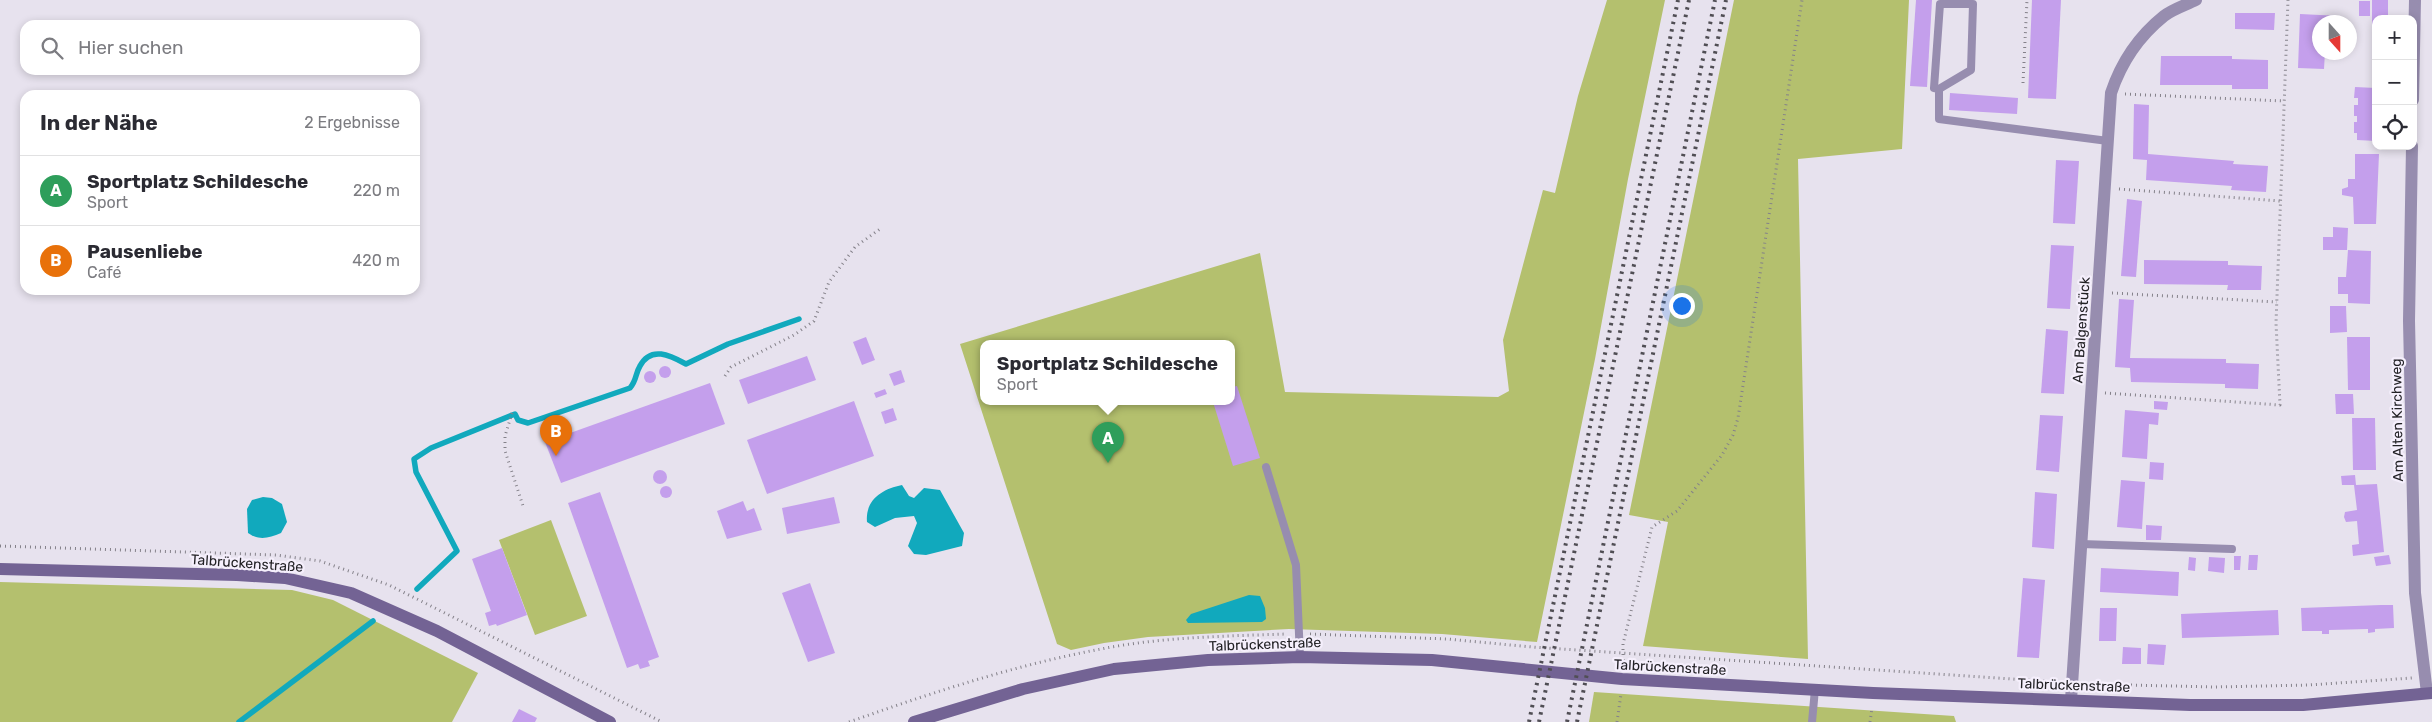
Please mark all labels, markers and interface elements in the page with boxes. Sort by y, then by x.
north arrow [2312,15,2357,60]
map controls [2372,15,2417,150]
button: + [2372,15,2417,60]
search box [20,20,420,75]
icon: search [38,34,66,62]
text: Hier suchen [78,36,184,59]
button: − [2372,60,2417,105]
button: locate [2372,105,2417,150]
text: In der Nähe [40,110,158,135]
text: 2 Ergebnisse [304,113,400,132]
text: Sportplatz Schildesche [87,170,308,193]
text: A [50,181,62,200]
text: 220 m [353,181,400,200]
text: Sport [87,193,128,212]
text: Pausenliebe [87,240,202,263]
text: B [50,251,62,270]
text: 420 m [352,251,400,270]
text: Café [87,263,121,282]
street label: Am Balgenstück [2069,276,2094,384]
your location [1669,293,1695,319]
popup [980,340,1235,405]
text: Sportplatz Schildesche [997,352,1218,375]
street label: Am Alten Kirchweg [2388,358,2407,482]
text: Sport [997,375,1038,394]
pin: B [540,415,572,456]
pin: A [1092,422,1124,463]
street label: Talbrückenstraße [190,551,304,576]
street label: Talbrückenstraße [1208,634,1322,655]
street label: Talbrückenstraße [1613,656,1727,679]
street label: Talbrückenstraße [2017,675,2131,696]

